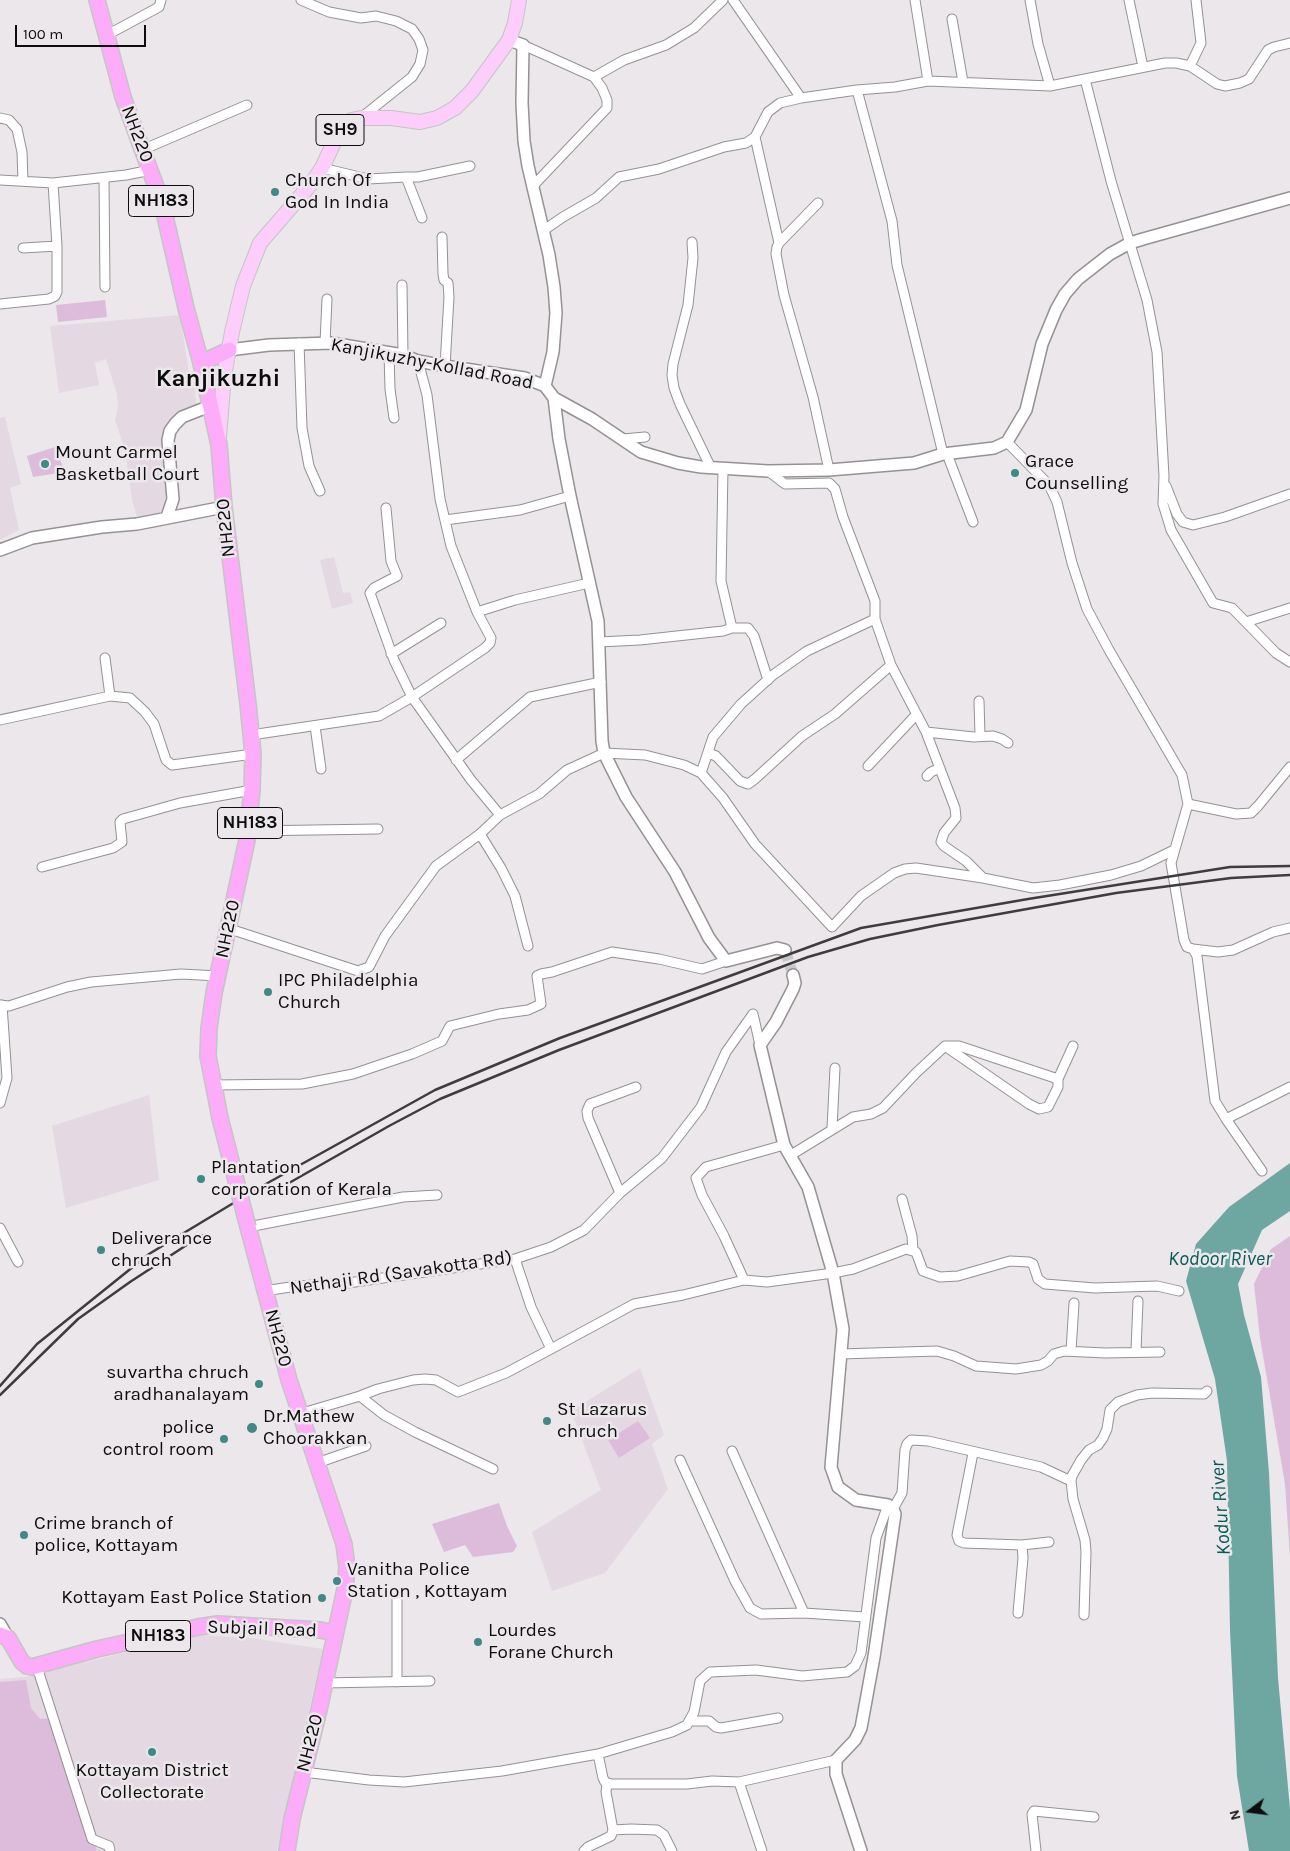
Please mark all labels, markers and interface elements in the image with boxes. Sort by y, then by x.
scale bar [18,15,149,47]
text: 100 m [23,25,63,43]
street label: NH220 [116,102,158,166]
road number: SH9 [316,114,364,146]
place label: Church Of God In India [285,170,389,214]
road number: NH183 [128,186,194,217]
marker: Church Of God In India [269,186,281,198]
street label: Kanjikuzhy-Kollad Road [329,333,535,395]
district label: Kanjikuzhi [156,365,280,393]
place label: Mount Carmel Basketball Court [55,442,199,486]
place label: Grace Counselling [1025,451,1128,495]
marker: Mount Carmel Basketball Court [39,458,51,470]
marker: Grace Counselling [1009,467,1021,479]
street label: NH220 [212,497,240,559]
road number: NH183 [218,808,282,838]
street label: NH220 [211,898,245,960]
place label: IPC Philadelphia Church [278,970,418,1014]
marker: IPC Philadelphia Church [262,986,274,998]
place label: Plantation corporation of Kerala [211,1157,392,1201]
marker: Plantation corporation of Kerala [195,1173,207,1185]
place label: Deliverance chruch [111,1228,212,1272]
marker: Deliverance chruch [95,1244,107,1256]
street label: Nethaji Rd (Savakotta Rd) [288,1246,514,1300]
water label: Kodoor River [1168,1247,1272,1271]
street label: NH220 [259,1307,297,1369]
place label: suvartha chruch aradhanalayam [106,1362,249,1406]
marker: suvartha chruch aradhanalayam [253,1378,265,1390]
place label: St Lazarus chruch [557,1399,647,1443]
place label: Dr.Mathew Choorakkan [263,1406,368,1450]
marker: St Lazarus chruch [541,1415,553,1427]
place label: police control room [103,1417,214,1461]
marker: Dr.Mathew Choorakkan [245,1421,259,1435]
marker: police control room [218,1433,230,1445]
water label: Kodur River [1206,1460,1236,1556]
place label: Crime branch of police, Kottayam [34,1513,178,1557]
marker: Crime branch of police, Kottayam [18,1529,30,1541]
place label: Vanitha Police Station , Kottayam [347,1559,507,1603]
marker: Vanitha Police Station , Kottayam [331,1575,343,1587]
place label: Kottayam East Police Station [61,1587,312,1609]
marker: Kottayam East Police Station [316,1592,328,1604]
street label: Subjail Road [207,1616,317,1642]
road number: NH183 [126,1620,190,1652]
place label: Lourdes Forane Church [488,1620,614,1664]
marker: Lourdes Forane Church [472,1636,484,1648]
street label: NH220 [292,1712,328,1774]
marker: Kottayam District Collectorate [146,1746,158,1758]
place label: Kottayam District Collectorate [75,1760,229,1804]
north arrow [1225,1786,1275,1836]
text: N [1226,1808,1245,1822]

